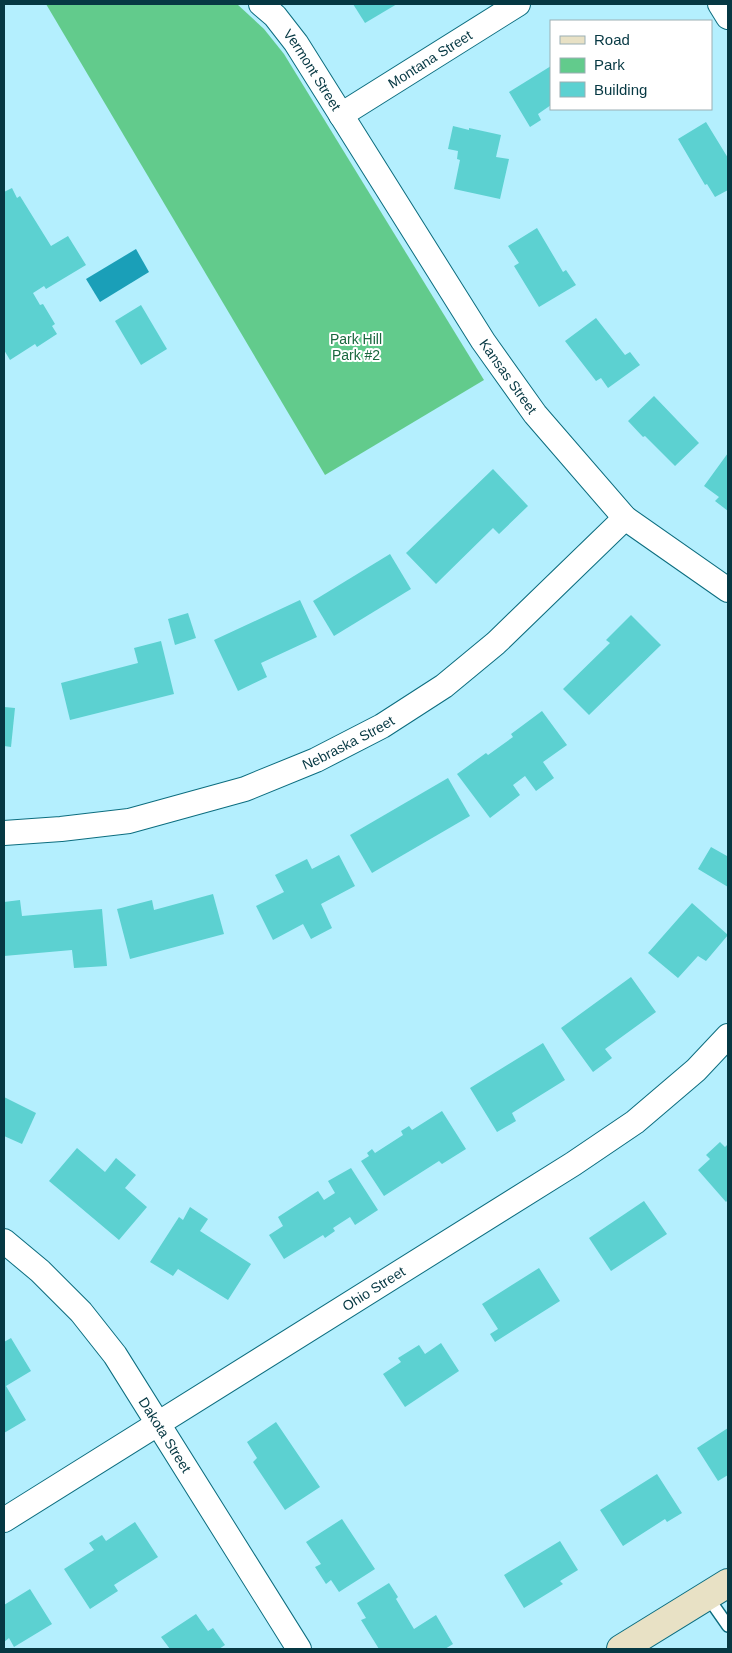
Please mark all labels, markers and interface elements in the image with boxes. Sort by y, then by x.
legend [550,20,712,110]
street label: Vermont Street [280,26,344,113]
street label: Montana Street [385,27,475,91]
text: Road [594,31,630,48]
text: Park [594,56,625,73]
text: Building [594,81,647,98]
park label: Park Hill Park #2 [330,331,382,363]
street label: Kansas Street [476,336,540,417]
street label: Nebraska Street [300,712,397,773]
street label: Ohio Street [339,1263,408,1314]
street label: Dakota Street [136,1394,195,1476]

